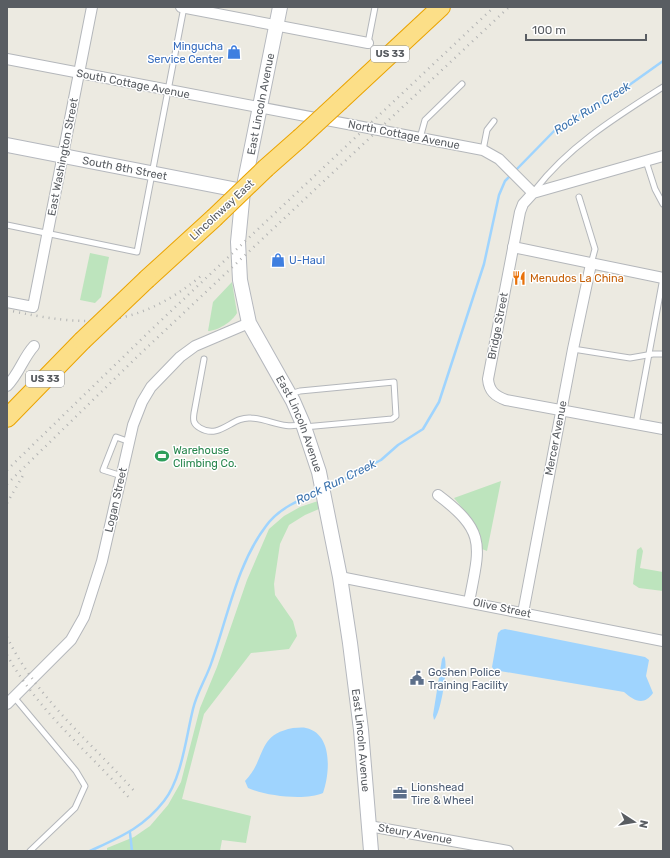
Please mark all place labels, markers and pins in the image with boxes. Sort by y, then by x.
place label: Mingucha Service Center [147,40,224,66]
shop icon: Mingucha Service Center [226,44,242,60]
shop icon: U-Haul [270,252,286,268]
place label: U-Haul [289,254,325,267]
restaurant icon: Menudos La China [511,270,527,286]
place label: Menudos La China [530,272,624,285]
place label: Warehouse Climbing Co. [173,444,237,470]
sports icon: Warehouse Climbing Co. [154,448,170,464]
place label: Goshen Police Training Facility [428,666,508,692]
public building icon: Goshen Police Training Facility [409,670,425,686]
place label: Lionshead Tire & Wheel [411,781,474,807]
office icon: Lionshead Tire & Wheel [392,785,408,801]

